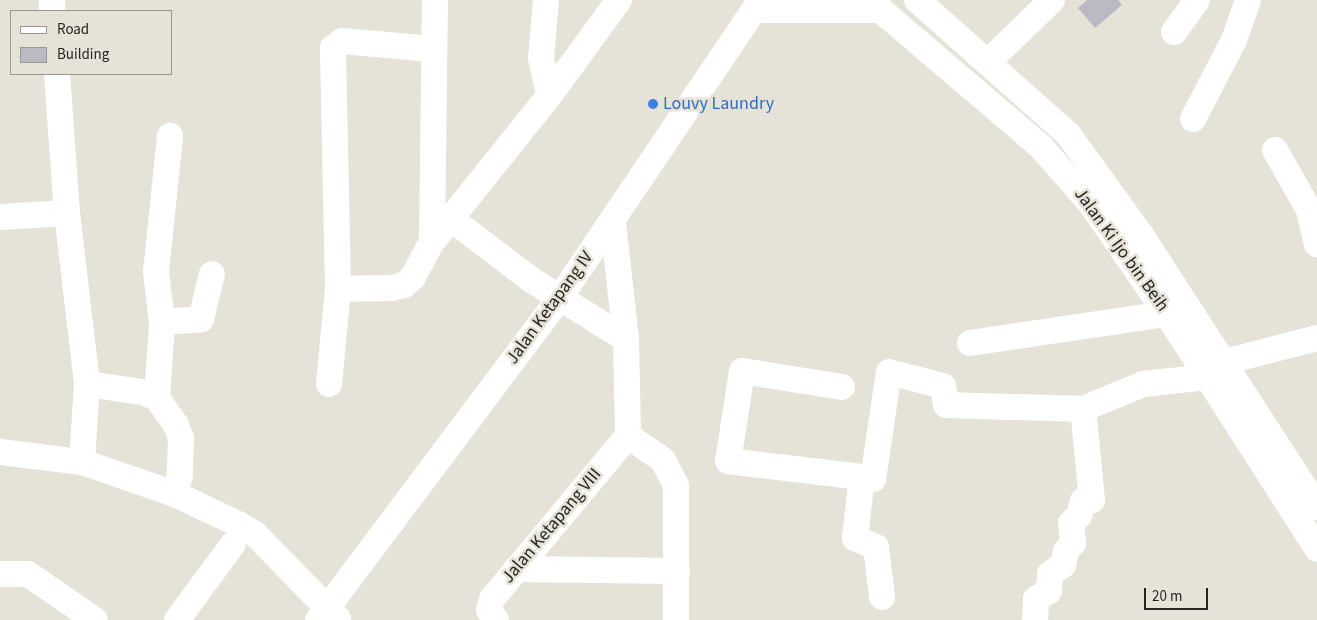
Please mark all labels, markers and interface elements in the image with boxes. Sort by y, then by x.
legend [10,10,172,75]
text: Road [57,19,89,40]
text: Building [57,44,109,65]
place label: Louvy Laundry [663,93,774,115]
marker: Louvy Laundry [647,98,659,110]
street label: Jalan Ki Ijo bin Beih [1069,184,1173,316]
street label: Jalan Ketapang IV [502,247,598,369]
street label: Jalan Ketapang VIII [498,464,606,588]
scale bar [1147,578,1211,610]
text: 20 m [1152,586,1182,607]

